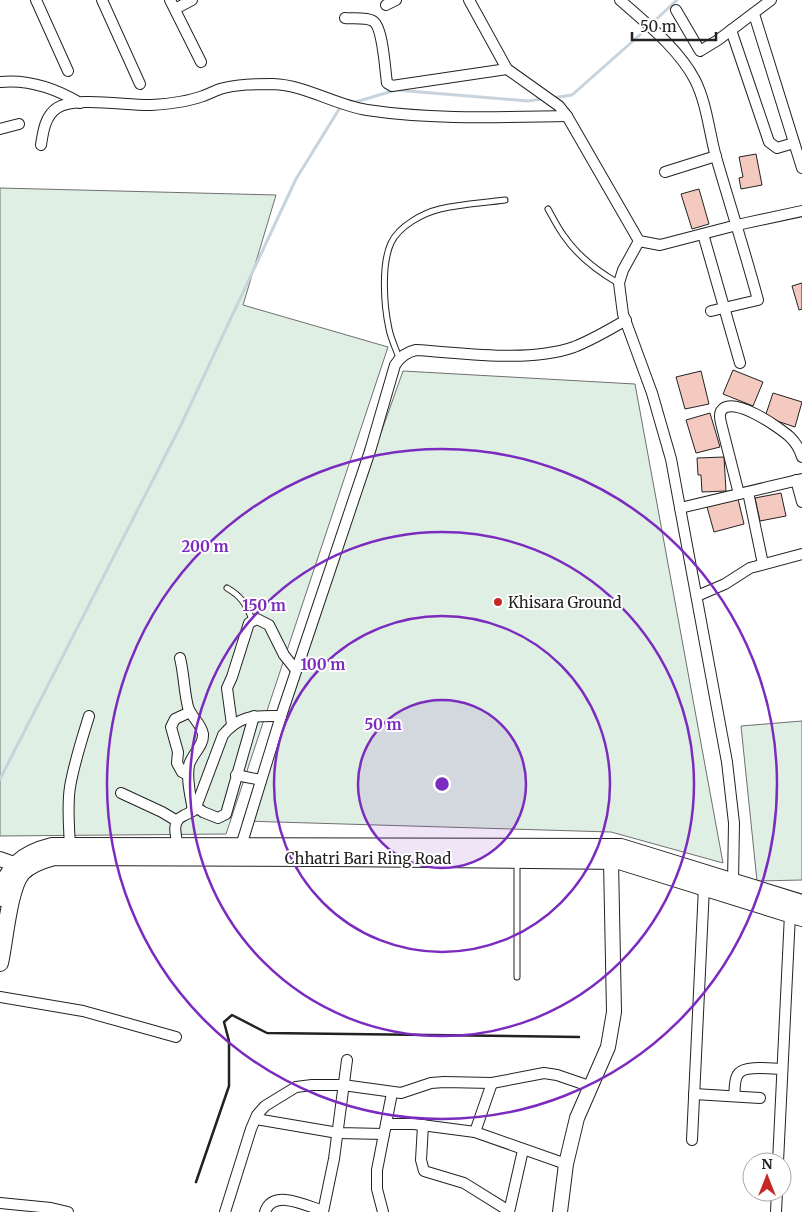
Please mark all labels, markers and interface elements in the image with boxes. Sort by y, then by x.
scale bar [632,10,716,42]
text: 50 m [640,17,677,36]
text: 200 m [181,537,229,556]
place label: Khisara Ground [508,593,622,612]
text: 150 m [242,596,286,615]
marker: Khisara Ground [492,596,504,608]
text: 100 m [301,655,345,674]
text: 50 m [364,715,402,734]
centre of rings [433,775,451,793]
street label: Chhatri Bari Ring Road [285,849,451,868]
north arrow [742,1152,792,1202]
text: N [761,1155,773,1173]

